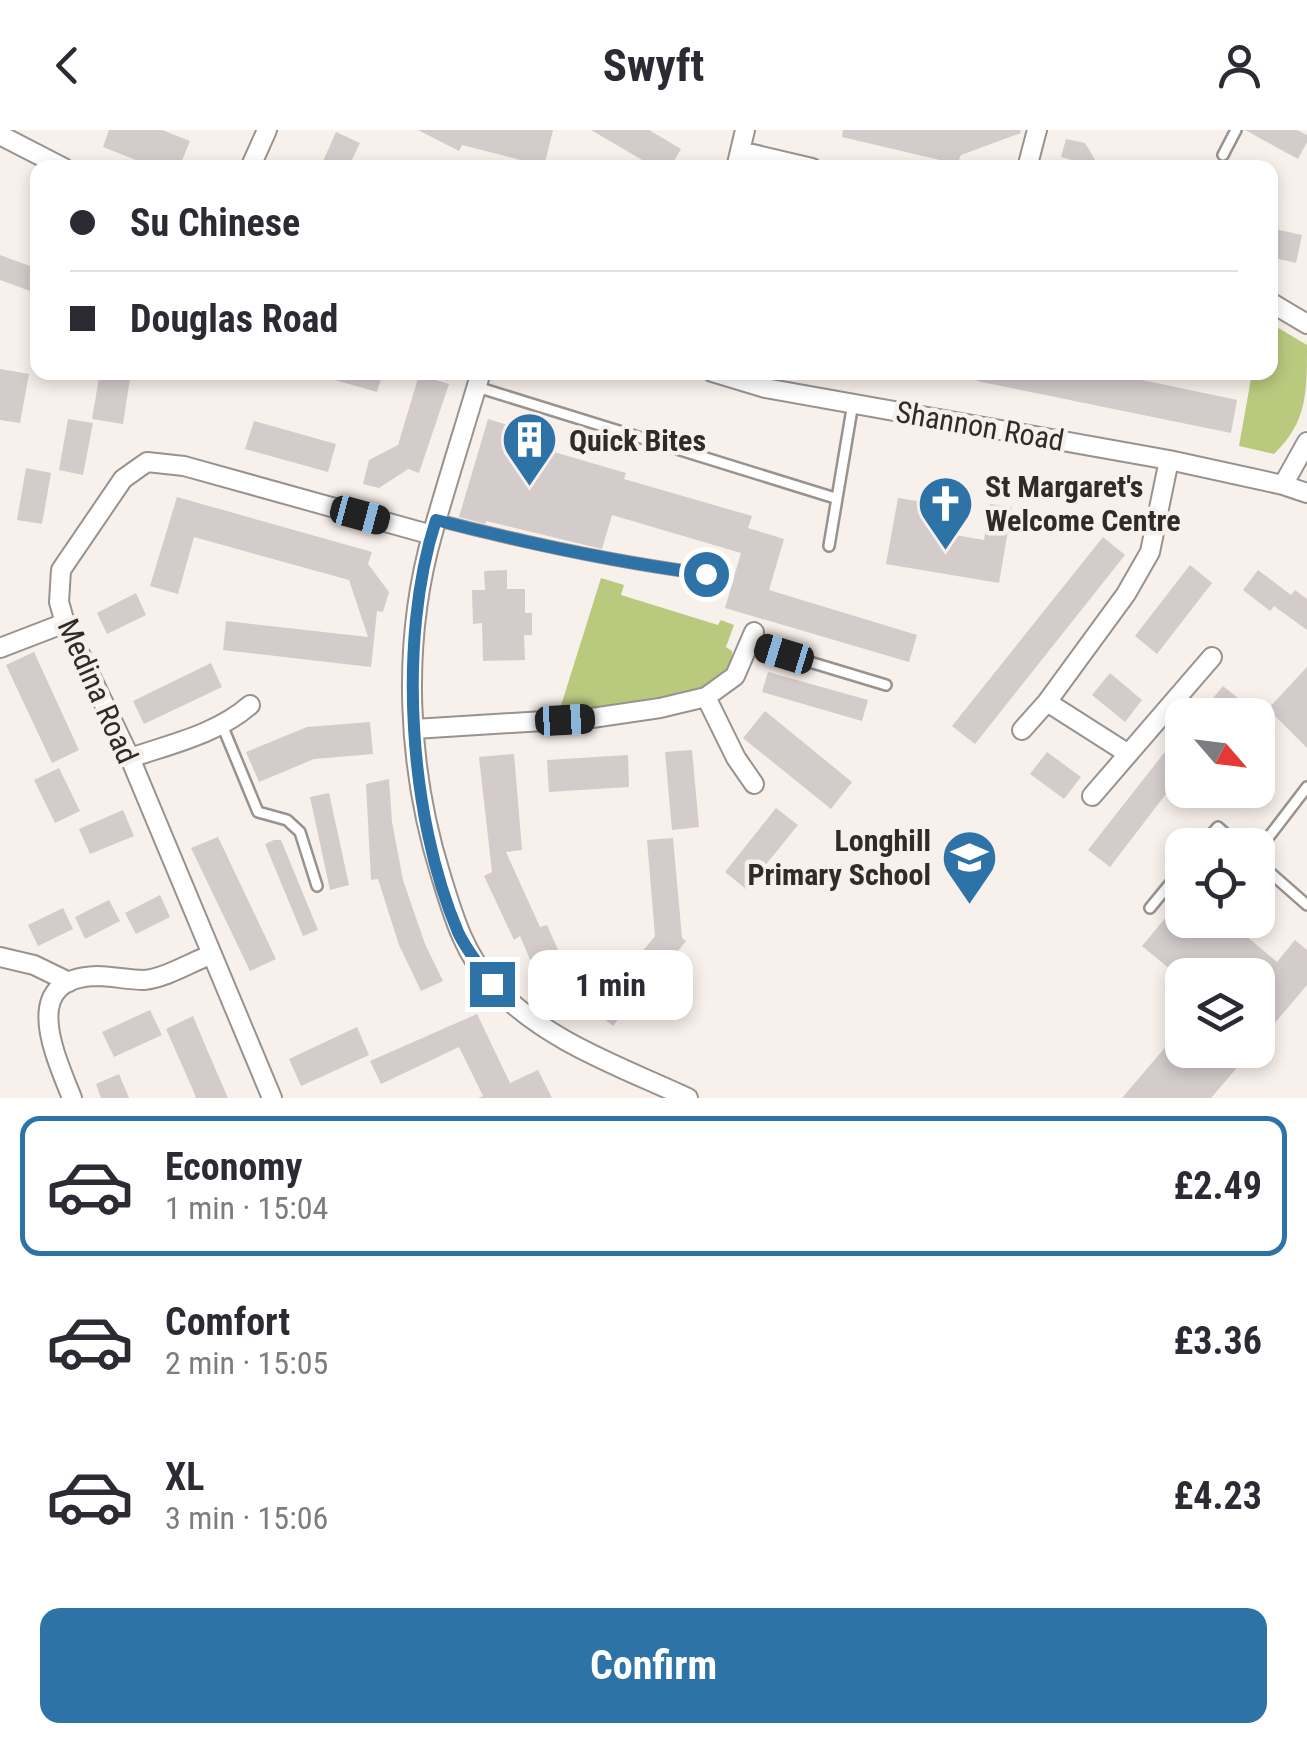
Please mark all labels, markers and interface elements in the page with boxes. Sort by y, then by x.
icon: back [40,38,95,93]
icon: person [1212,38,1267,93]
text: Swyft [603,39,704,92]
text: Su Chinese [130,201,300,245]
text: Douglas Road [130,297,338,341]
street label: Shannon Road [893,394,1067,458]
building icon: Quick Bites [500,410,560,489]
place label: Quick Bites [569,423,706,458]
place label: St Margaret's Welcome Centre [985,469,1181,538]
church icon: St Margaret's Welcome Centre [916,473,976,552]
car [327,493,393,537]
route start [684,552,729,597]
street label: Medina Road [51,613,145,769]
car [751,631,817,677]
north arrow [1165,698,1275,808]
map controls [1165,698,1275,1068]
car [534,703,596,737]
place label: Longhill Primary School [747,823,931,892]
school or university icon: Longhill Primary School [940,827,1000,906]
button: locate [1165,828,1275,938]
callout: 1 min [527,949,692,1019]
button: layers [1165,958,1275,1068]
route end [470,962,515,1007]
text: 1 min [575,966,646,1004]
icon: car [45,1141,135,1231]
text: Economy [165,1145,302,1189]
text: £2.49 [1173,1164,1262,1208]
text: 1 min · 15:04 [165,1189,328,1227]
icon: car [45,1296,135,1386]
text: Comfort [165,1300,290,1344]
text: £3.36 [1173,1319,1262,1363]
text: 2 min · 15:05 [165,1344,328,1382]
icon: car [45,1451,135,1541]
text: XL [165,1455,204,1499]
text: £4.23 [1173,1474,1262,1518]
text: 3 min · 15:06 [165,1499,328,1537]
button: Confirm [40,1608,1267,1723]

